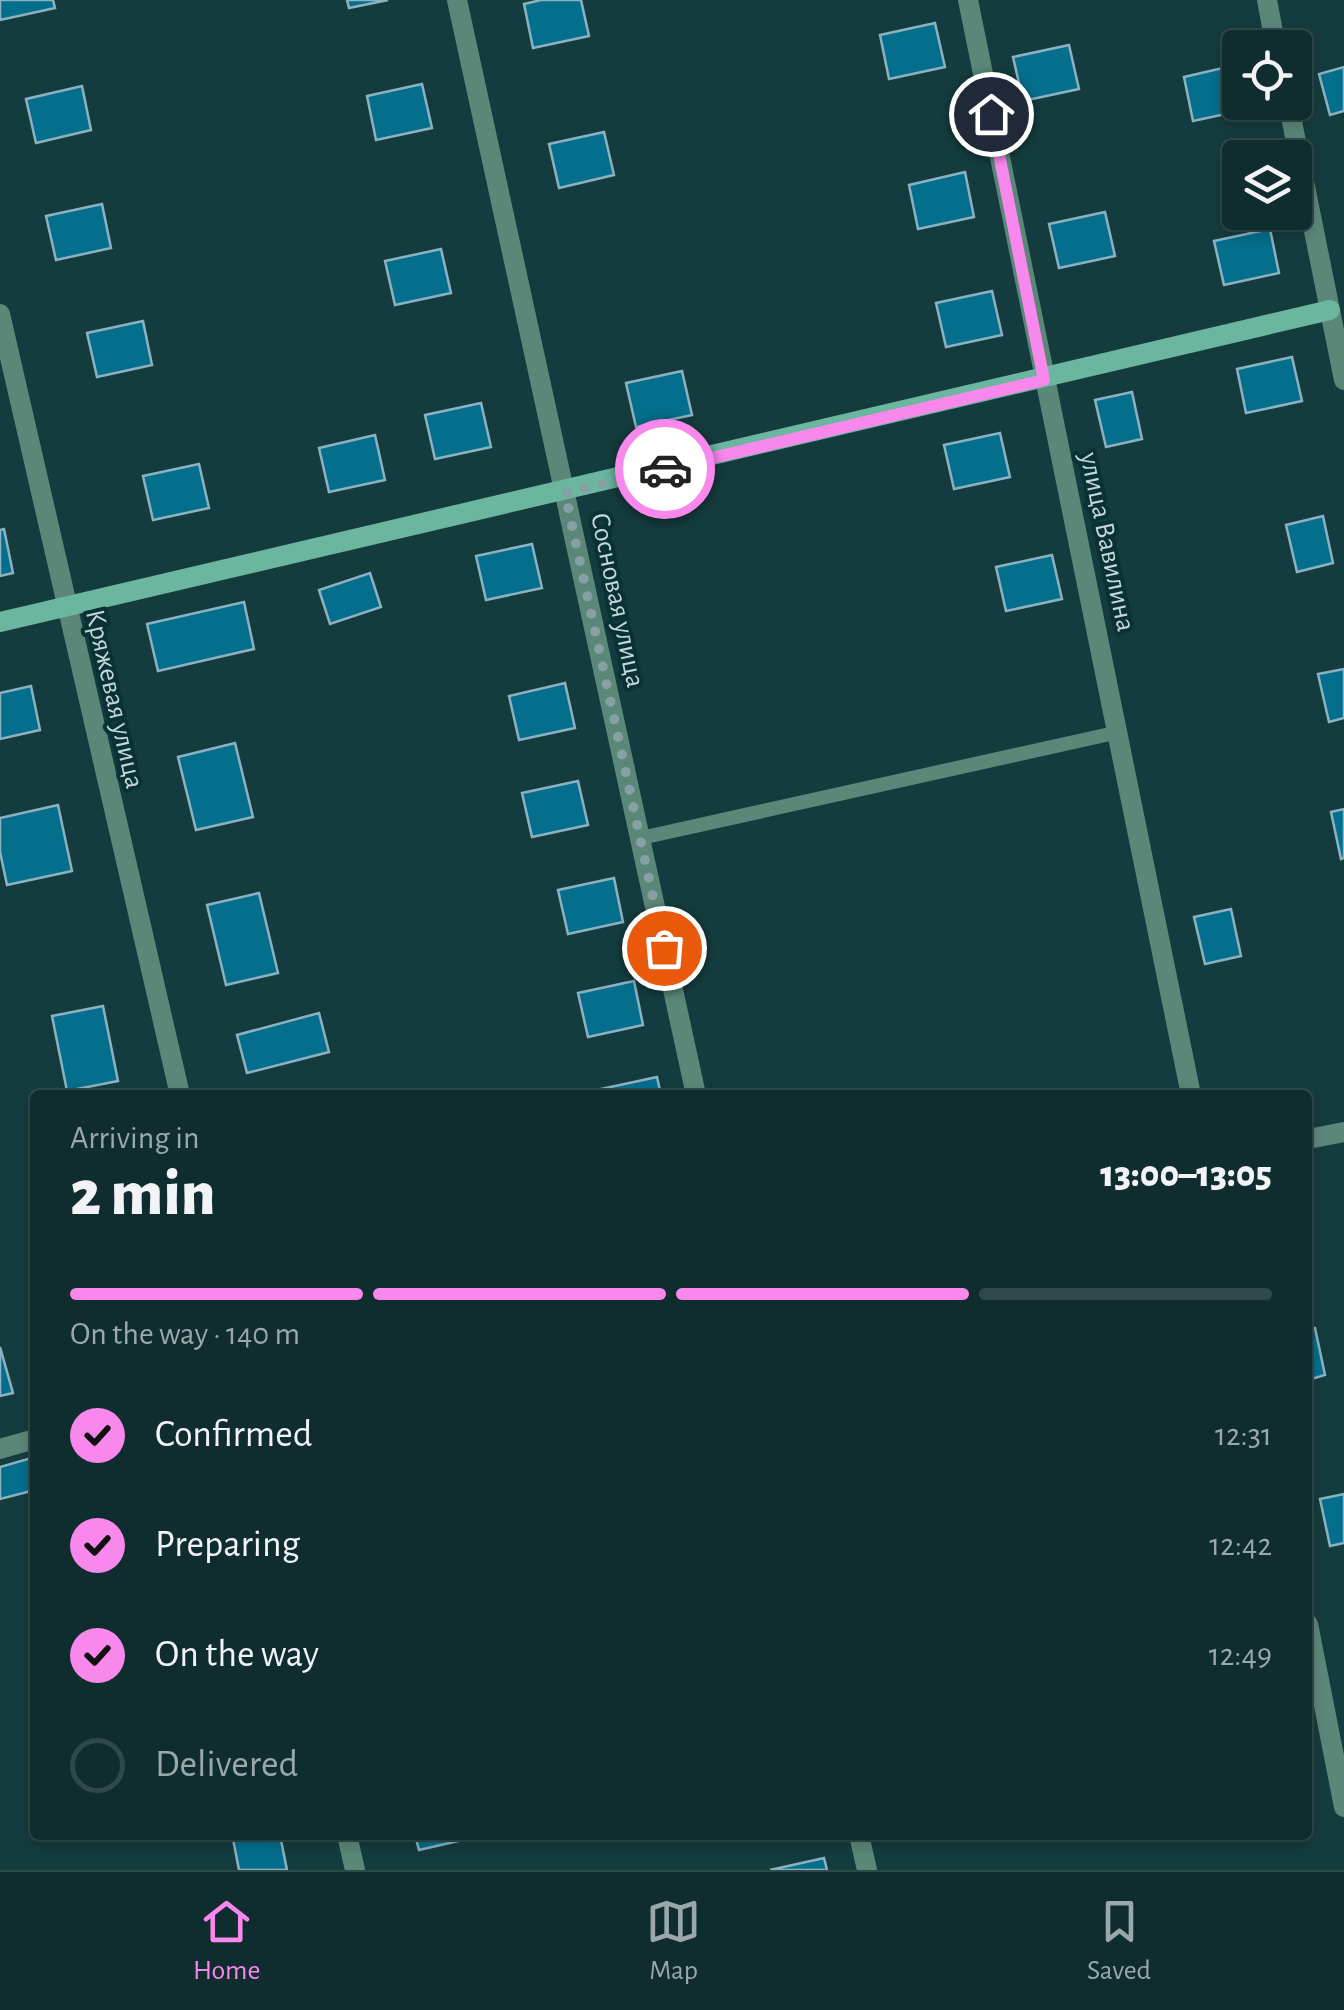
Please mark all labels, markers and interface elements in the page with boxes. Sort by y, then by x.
map controls [1222,30,1312,230]
button: locate [1222,30,1312,120]
pin [949,72,1034,157]
icon: home [964,87,1019,142]
button: layers [1222,140,1312,230]
courier [615,419,715,519]
icon: car [638,442,693,497]
street label: улица Вавилина [1074,449,1140,634]
street label: Сосновая улица [585,510,649,690]
street label: Кряжевая улица [80,607,148,791]
pin [622,906,707,991]
icon: bag [637,921,692,976]
text: Arriving in [70,1122,199,1154]
text: 13:00–13:05 [1100,1156,1272,1194]
text: 2 min [70,1162,216,1227]
text: On the way · 140 m [70,1318,300,1350]
icon: check [70,1408,125,1463]
text: Confirmed [155,1416,312,1454]
text: 12:31 [1215,1419,1272,1451]
icon: check [70,1518,125,1573]
text: Preparing [155,1526,300,1564]
text: 12:42 [1209,1529,1272,1561]
icon: check [70,1628,125,1683]
text: On the way [155,1636,319,1674]
text: 12:49 [1209,1639,1272,1671]
text: Delivered [155,1746,298,1784]
tab: Home [193,1894,260,1988]
tab: Map [646,1894,701,1988]
tab: Saved [1087,1894,1151,1988]

